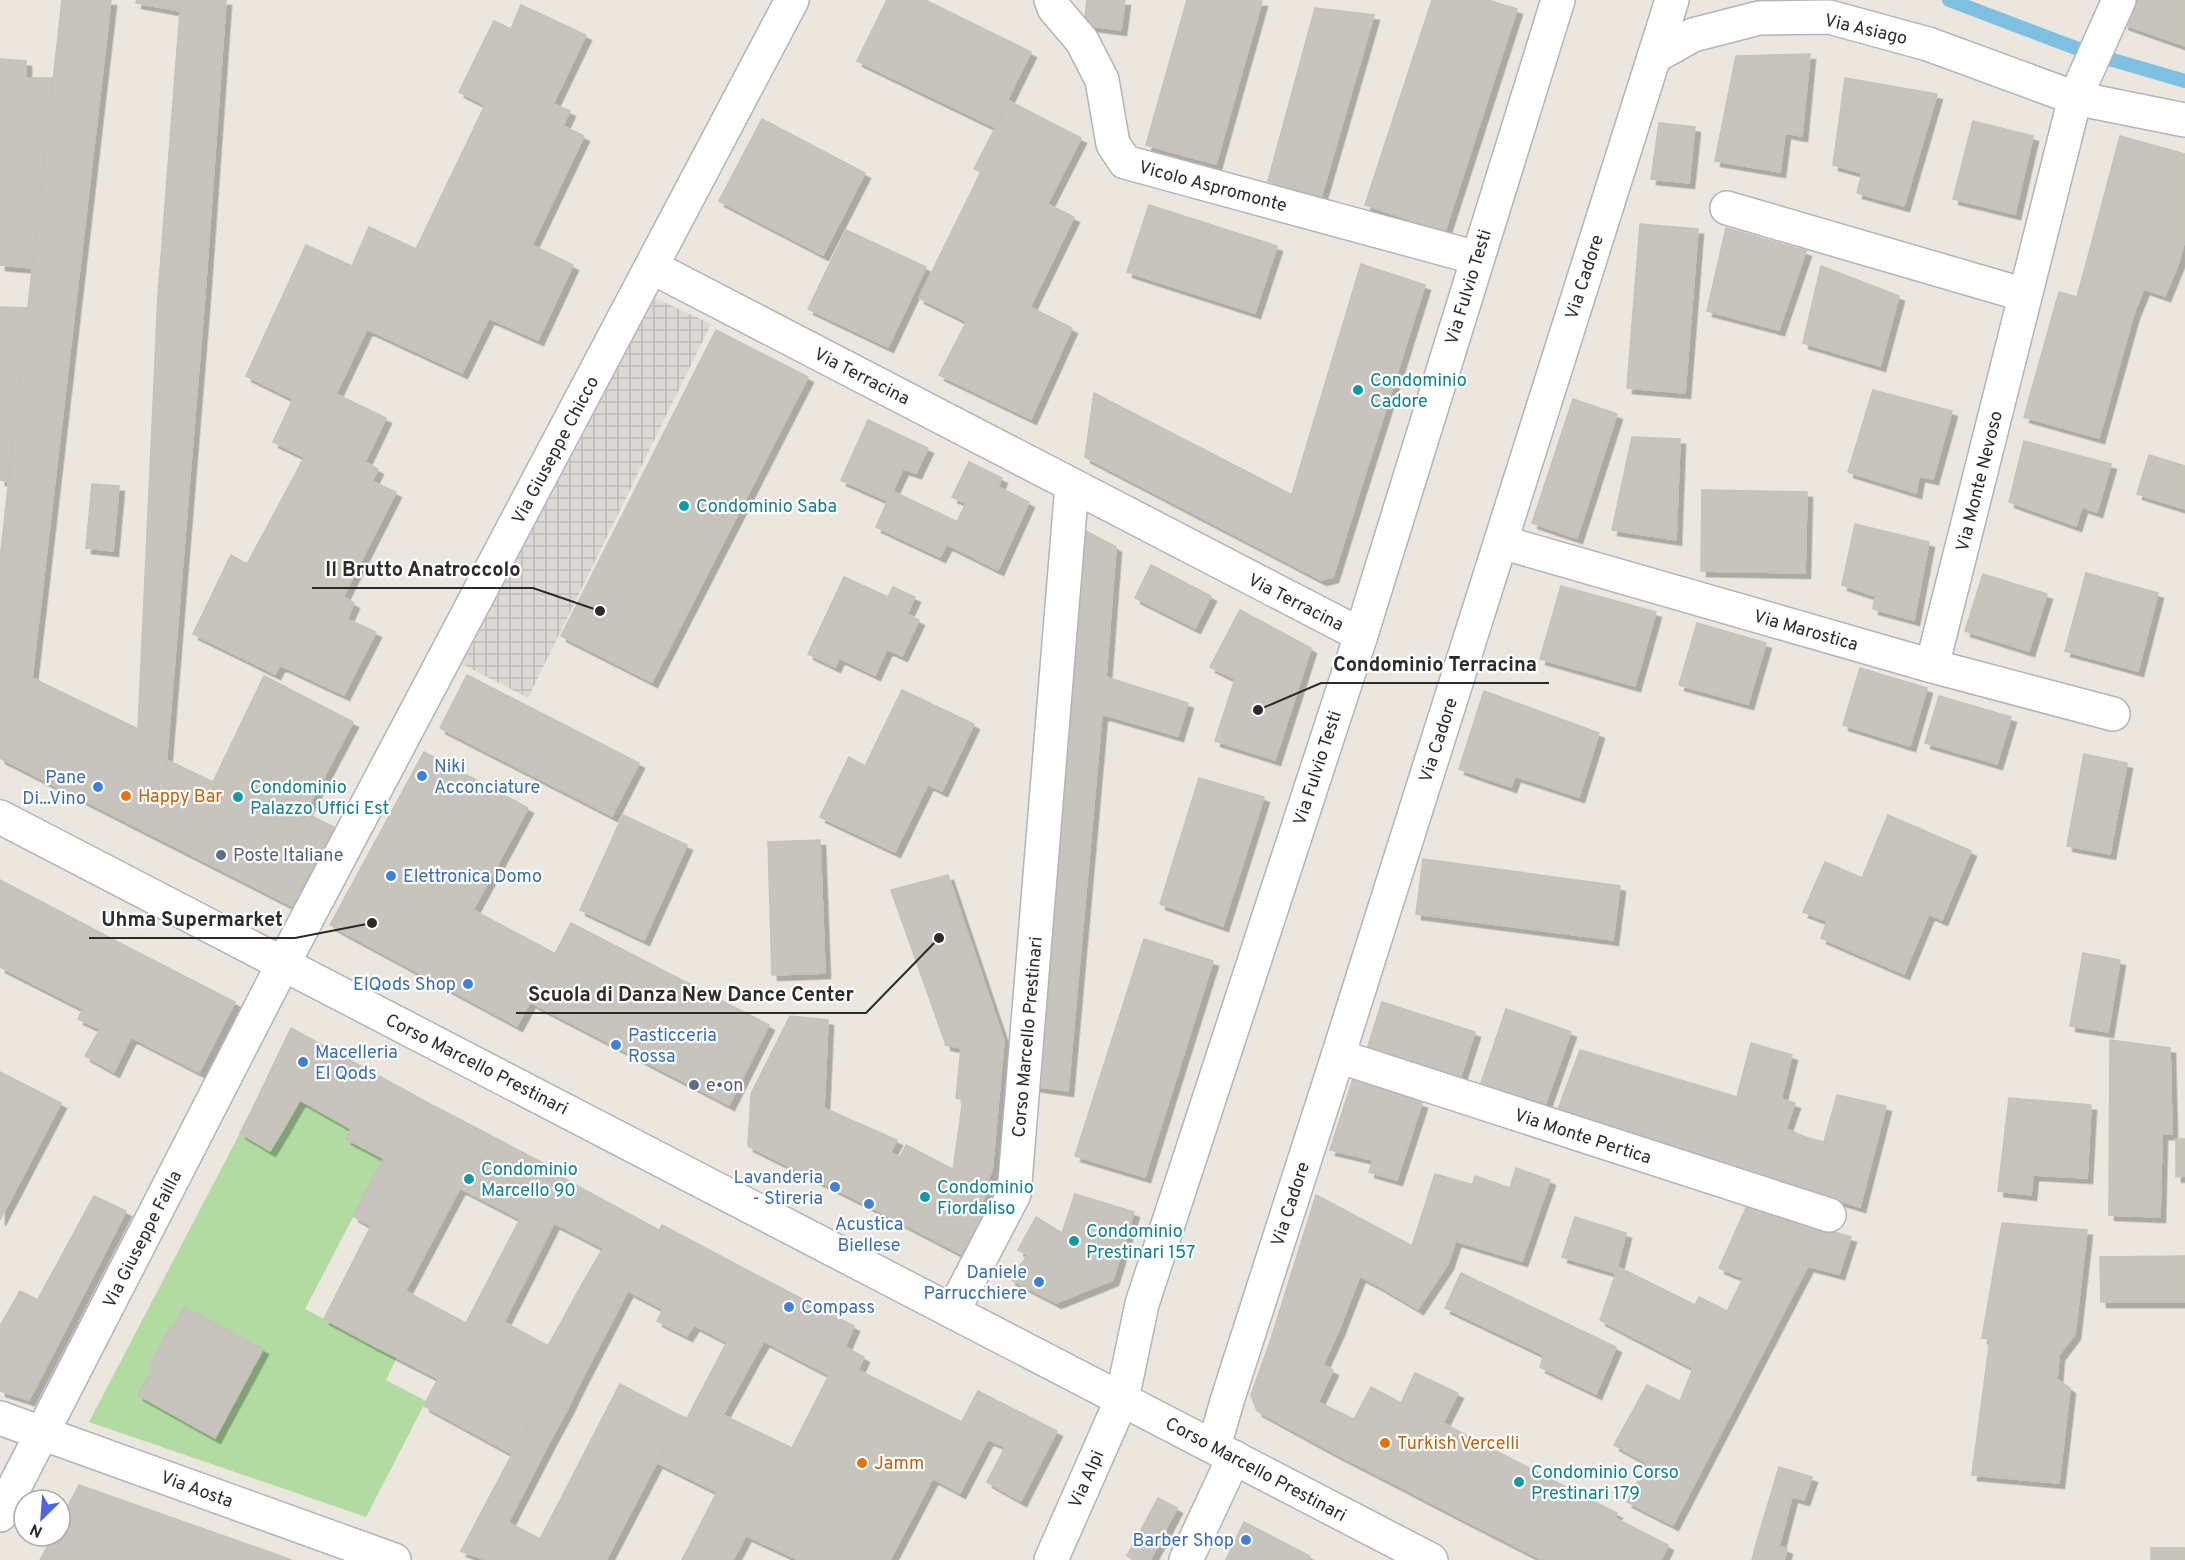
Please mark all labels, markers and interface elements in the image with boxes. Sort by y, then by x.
street label: Via Asiago [1822,10,1909,51]
street label: Vicolo Aspromonte [1136,157,1289,218]
street label: Via Fulvio Testi [1441,227,1498,348]
street label: Via Cadore [1561,232,1610,323]
street label: Via Terracina [810,343,913,411]
place label: Condominio Cadore [1370,370,1467,414]
street label: Via Giuseppe Chicco [508,373,605,529]
marker: Condominio Cadore [1351,383,1365,397]
street label: Via Monte Nevoso [1952,409,2009,554]
place label: Condominio Saba [696,496,837,519]
marker: Condominio Saba [677,499,691,513]
callout: Il Brutto Anatroccolo [312,550,533,588]
text: Il Brutto Anatroccolo [325,558,521,584]
street label: Via Terracina [1244,569,1347,637]
street label: Via Marostica [1751,606,1860,657]
callout: Condominio Terracina [1321,645,1549,683]
text: Condominio Terracina [1333,653,1537,679]
street label: Via Cadore [1415,695,1464,786]
street label: Via Fulvio Testi [1289,708,1348,829]
place label: Niki Acconciature [434,756,540,800]
place label: Pane Di...Vino [22,767,86,811]
marker: Niki Acconciature [415,769,429,783]
place label: Condominio Palazzo Uffici Est [250,777,389,821]
marker: Pane Di...Vino [91,780,105,794]
place label: Happy Bar [138,786,222,809]
marker: Happy Bar [119,789,133,803]
marker: Condominio Palazzo Uffici Est [231,790,245,804]
place label: Poste Italiane [233,845,343,868]
marker: Poste Italiane [214,848,228,862]
place label: Elettronica Domo [403,866,542,889]
marker: Elettronica Domo [384,869,398,883]
callout: Uhma Supermarket [89,900,295,938]
text: Uhma Supermarket [101,908,283,934]
street label: Corso Marcello Prestinari [1008,936,1049,1139]
place label: ElQods Shop [353,974,456,997]
callout: Scuola di Danza New Dance Center [516,975,866,1013]
marker: ElQods Shop [461,977,475,991]
text: Scuola di Danza New Dance Center [528,983,855,1009]
street label: Corso Marcello Prestinari [381,1009,571,1121]
place label: Pasticceria Rossa [628,1025,717,1069]
marker: Pasticceria Rossa [609,1038,623,1052]
place label: Macelleria El Qods [315,1042,398,1086]
marker: Macelleria El Qods [296,1055,310,1069]
place label: e•on [706,1075,743,1098]
marker: e•on [687,1078,701,1092]
street label: Via Monte Pertica [1511,1104,1654,1170]
place label: Condominio Marcello 90 [481,1159,578,1203]
street label: Via Cadore [1267,1159,1316,1250]
street label: Via Giuseppe Failla [99,1167,188,1312]
place label: Lavanderia - Stireria [734,1167,823,1211]
marker: Condominio Marcello 90 [462,1172,476,1186]
place label: Condominio Fiordaliso [937,1177,1034,1221]
marker: Lavanderia - Stireria [828,1180,842,1194]
marker: Condominio Fiordaliso [918,1190,932,1204]
marker: Acustica Biellese [862,1197,876,1211]
place label: Acustica Biellese [835,1214,903,1258]
place label: Condominio Prestinari 157 [1086,1221,1195,1265]
marker: Condominio Prestinari 157 [1067,1234,1081,1248]
place label: Daniele Parrucchiere [924,1262,1027,1306]
marker: Daniele Parrucchiere [1032,1275,1046,1289]
place label: Compass [801,1297,875,1320]
marker: Compass [782,1300,796,1314]
street label: Corso Marcello Prestinari [1161,1413,1350,1528]
place label: Turkish Vercelli [1397,1433,1519,1456]
marker: Turkish Vercelli [1378,1436,1392,1450]
street label: Via Alpi [1064,1447,1110,1512]
place label: Jamm [874,1453,924,1476]
marker: Jamm [855,1456,869,1470]
place label: Condominio Corso Prestinari 179 [1531,1462,1679,1506]
street label: Via Aosta [157,1467,236,1514]
marker: Condominio Corso Prestinari 179 [1512,1475,1526,1489]
north arrow [12,1488,72,1548]
text: N [27,1518,46,1541]
place label: Barber Shop [1133,1530,1234,1553]
marker: Barber Shop [1239,1533,1253,1547]

